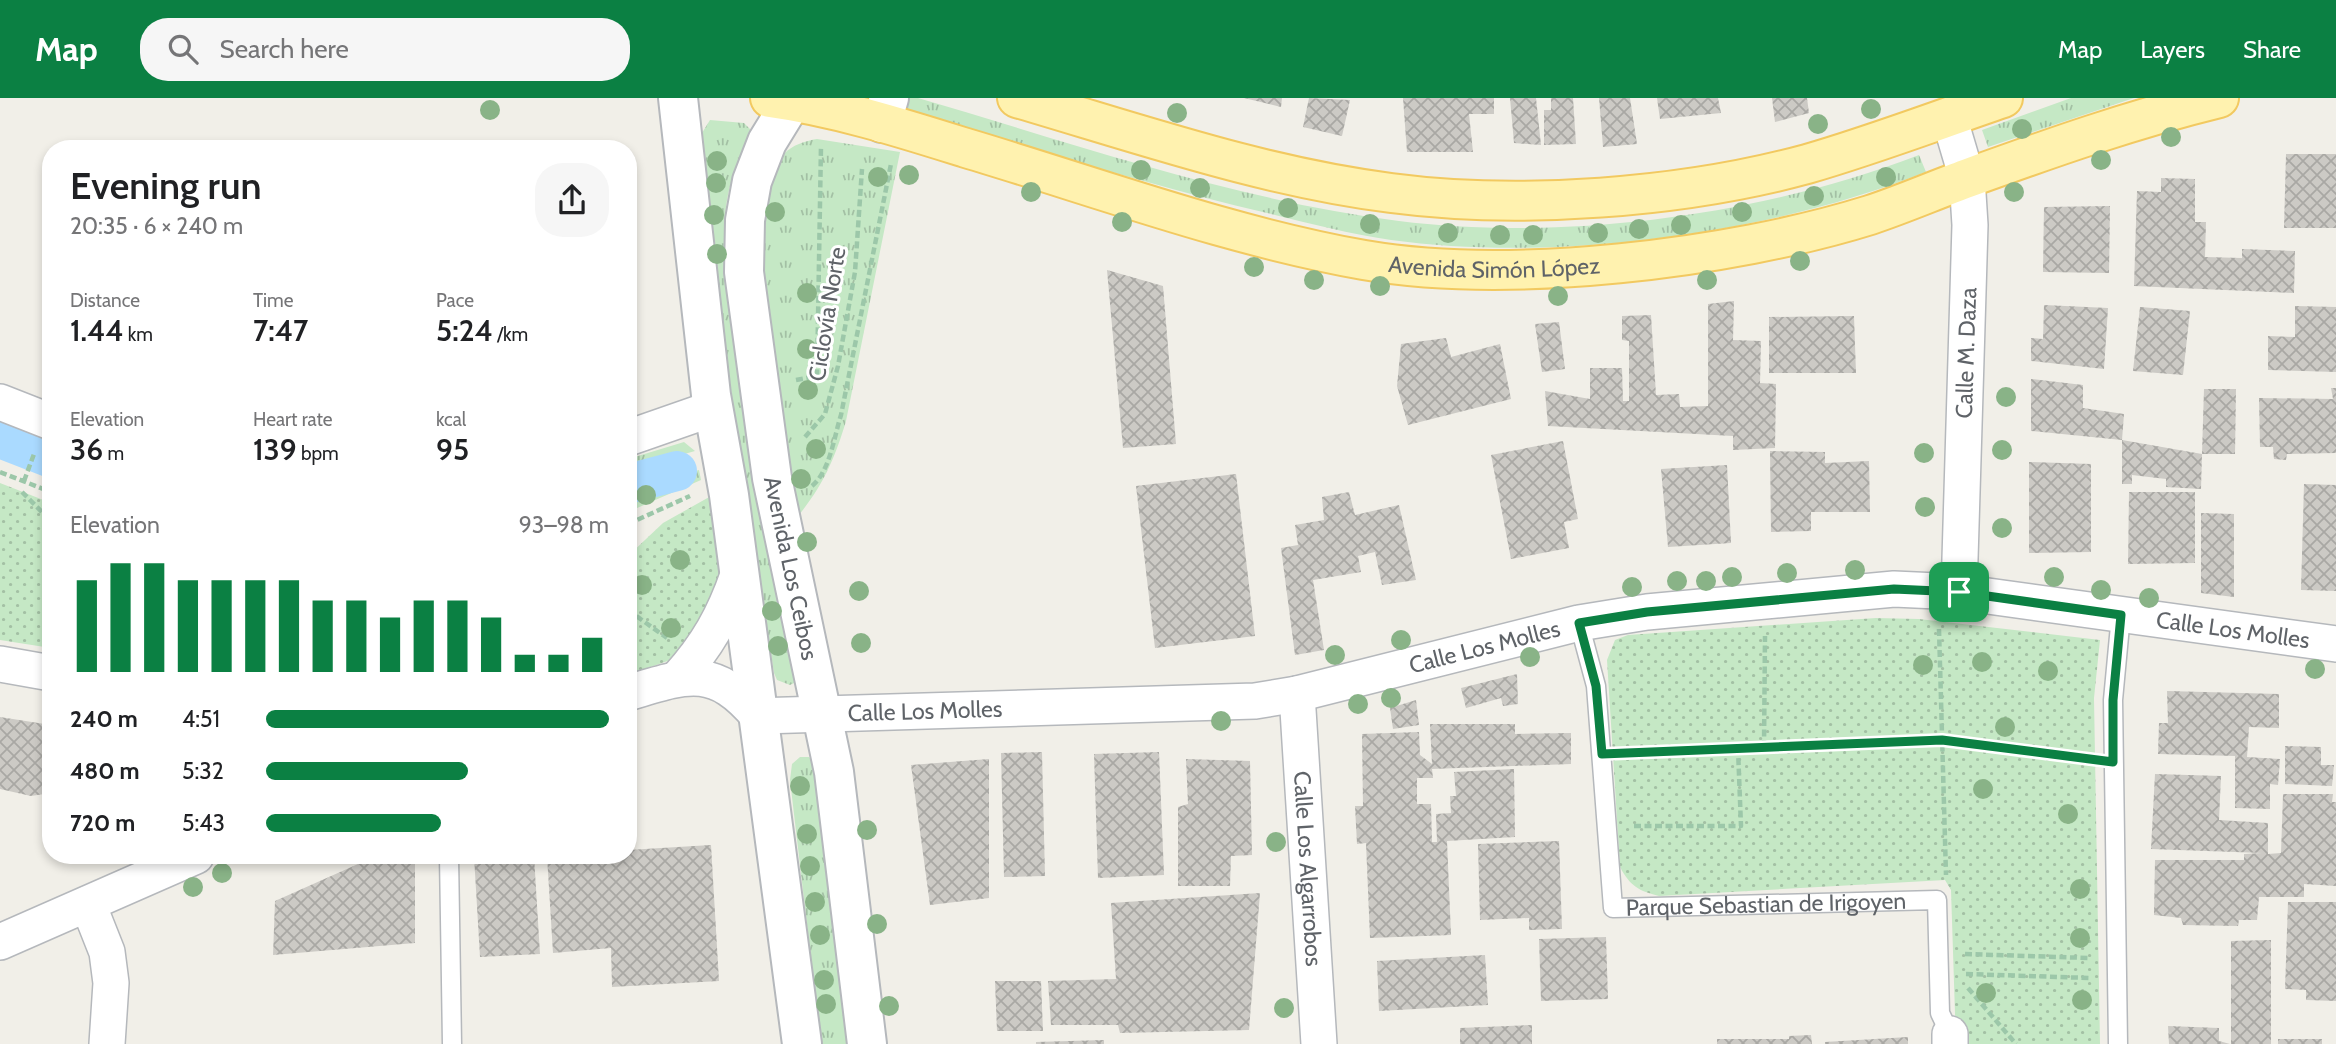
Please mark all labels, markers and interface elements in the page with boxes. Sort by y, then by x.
search box [140,18,630,81]
text: Map [35,29,98,69]
icon: search [164,30,202,68]
text: Search here [220,33,349,65]
text: Map [2058,35,2102,64]
text: Layers [2140,35,2205,64]
text: Share [2243,35,2301,64]
text: Evening run [70,162,262,209]
button: share [535,163,609,237]
text: 20:35 · 6 × 240 m [70,212,243,240]
street label: Ciclovía Norte [803,245,851,383]
street label: Avenida Simón López [1387,250,1601,284]
street label: Calle M. Daza [1950,287,1982,419]
text: Distance [70,289,140,312]
text: Time [253,289,293,312]
text: Pace [436,289,474,312]
text: 1.44 [70,312,123,349]
text: 7:47 [253,312,308,349]
text: 5:24 [436,312,493,349]
text: km [123,323,153,346]
text: /km [493,323,528,346]
text: Elevation [70,408,144,431]
text: Heart rate [253,408,333,431]
text: kcal [436,408,466,431]
text: 36 [70,431,103,468]
text: 139 [253,431,297,468]
text: 95 [436,431,469,468]
text: m [103,442,124,465]
text: bpm [297,442,339,465]
street label: Avenida Los Ceibos [758,474,824,663]
text: Elevation [70,511,160,539]
text: 93–98 m [519,511,609,539]
pin [1929,562,1989,622]
icon: arrive [1940,573,1978,611]
street label: Calle Los Molles [2154,605,2311,654]
street label: Calle Los Molles [1406,614,1563,679]
street label: Calle Los Molles [847,695,1003,727]
text: 240 m [70,705,138,733]
text: 4:51 [182,705,220,733]
text: 480 m [70,757,140,785]
text: 5:32 [182,757,224,785]
street label: Calle Los Algarrobos [1288,770,1328,967]
text: 720 m [70,809,135,837]
text: 5:43 [182,809,225,837]
street label: Parque Sebastian de Irigoyen [1625,887,1907,922]

